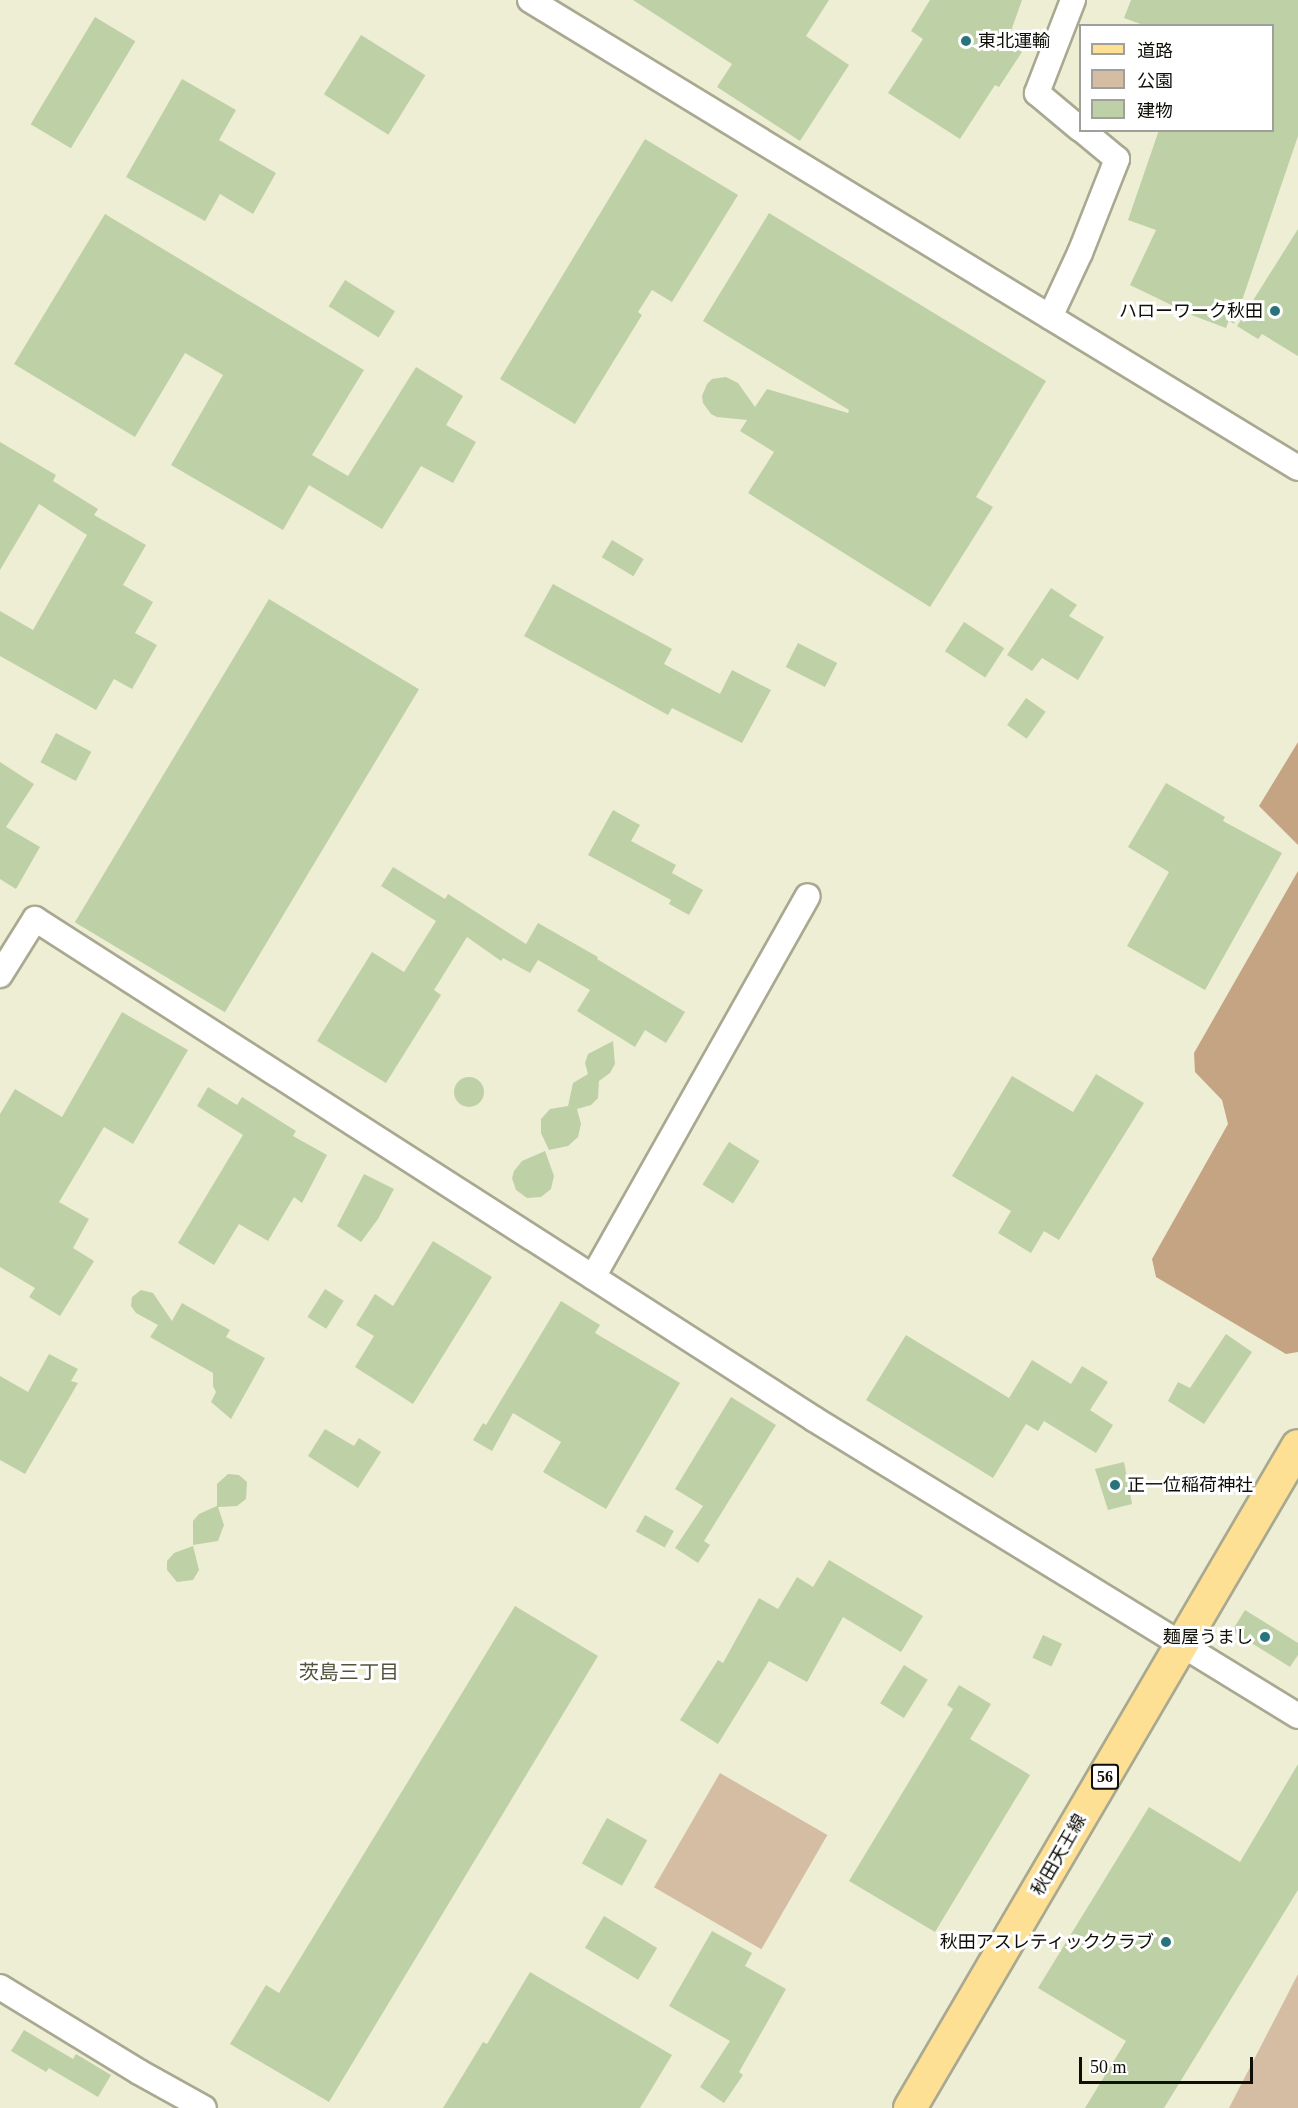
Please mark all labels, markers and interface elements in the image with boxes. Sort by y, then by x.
legend [1079,24,1274,132]
place label: 東北運輸 [978,30,1050,52]
marker: 東北運輸 [959,34,973,48]
text: 道路 [1137,41,1173,61]
text: 公園 [1137,71,1173,91]
text: 建物 [1137,101,1173,121]
place label: ハローワーク秋田 [1119,300,1263,322]
marker: ハローワーク秋田 [1268,304,1282,318]
place label: 正一位稲荷神社 [1127,1474,1253,1496]
marker: 正一位稲荷神社 [1108,1478,1122,1492]
place label: 麺屋うまし [1163,1626,1253,1648]
marker: 麺屋うまし [1258,1630,1272,1644]
district label: 茨島三丁目 [299,1660,399,1684]
road number: 56 [1090,1764,1120,1790]
street label: 秋田天王線 [1027,1811,1091,1899]
place label: 秋田アスレティッククラブ [938,1931,1154,1953]
marker: 秋田アスレティッククラブ [1159,1935,1173,1949]
scale bar [1082,2045,1256,2083]
text: 50 m [1090,2057,1127,2077]

